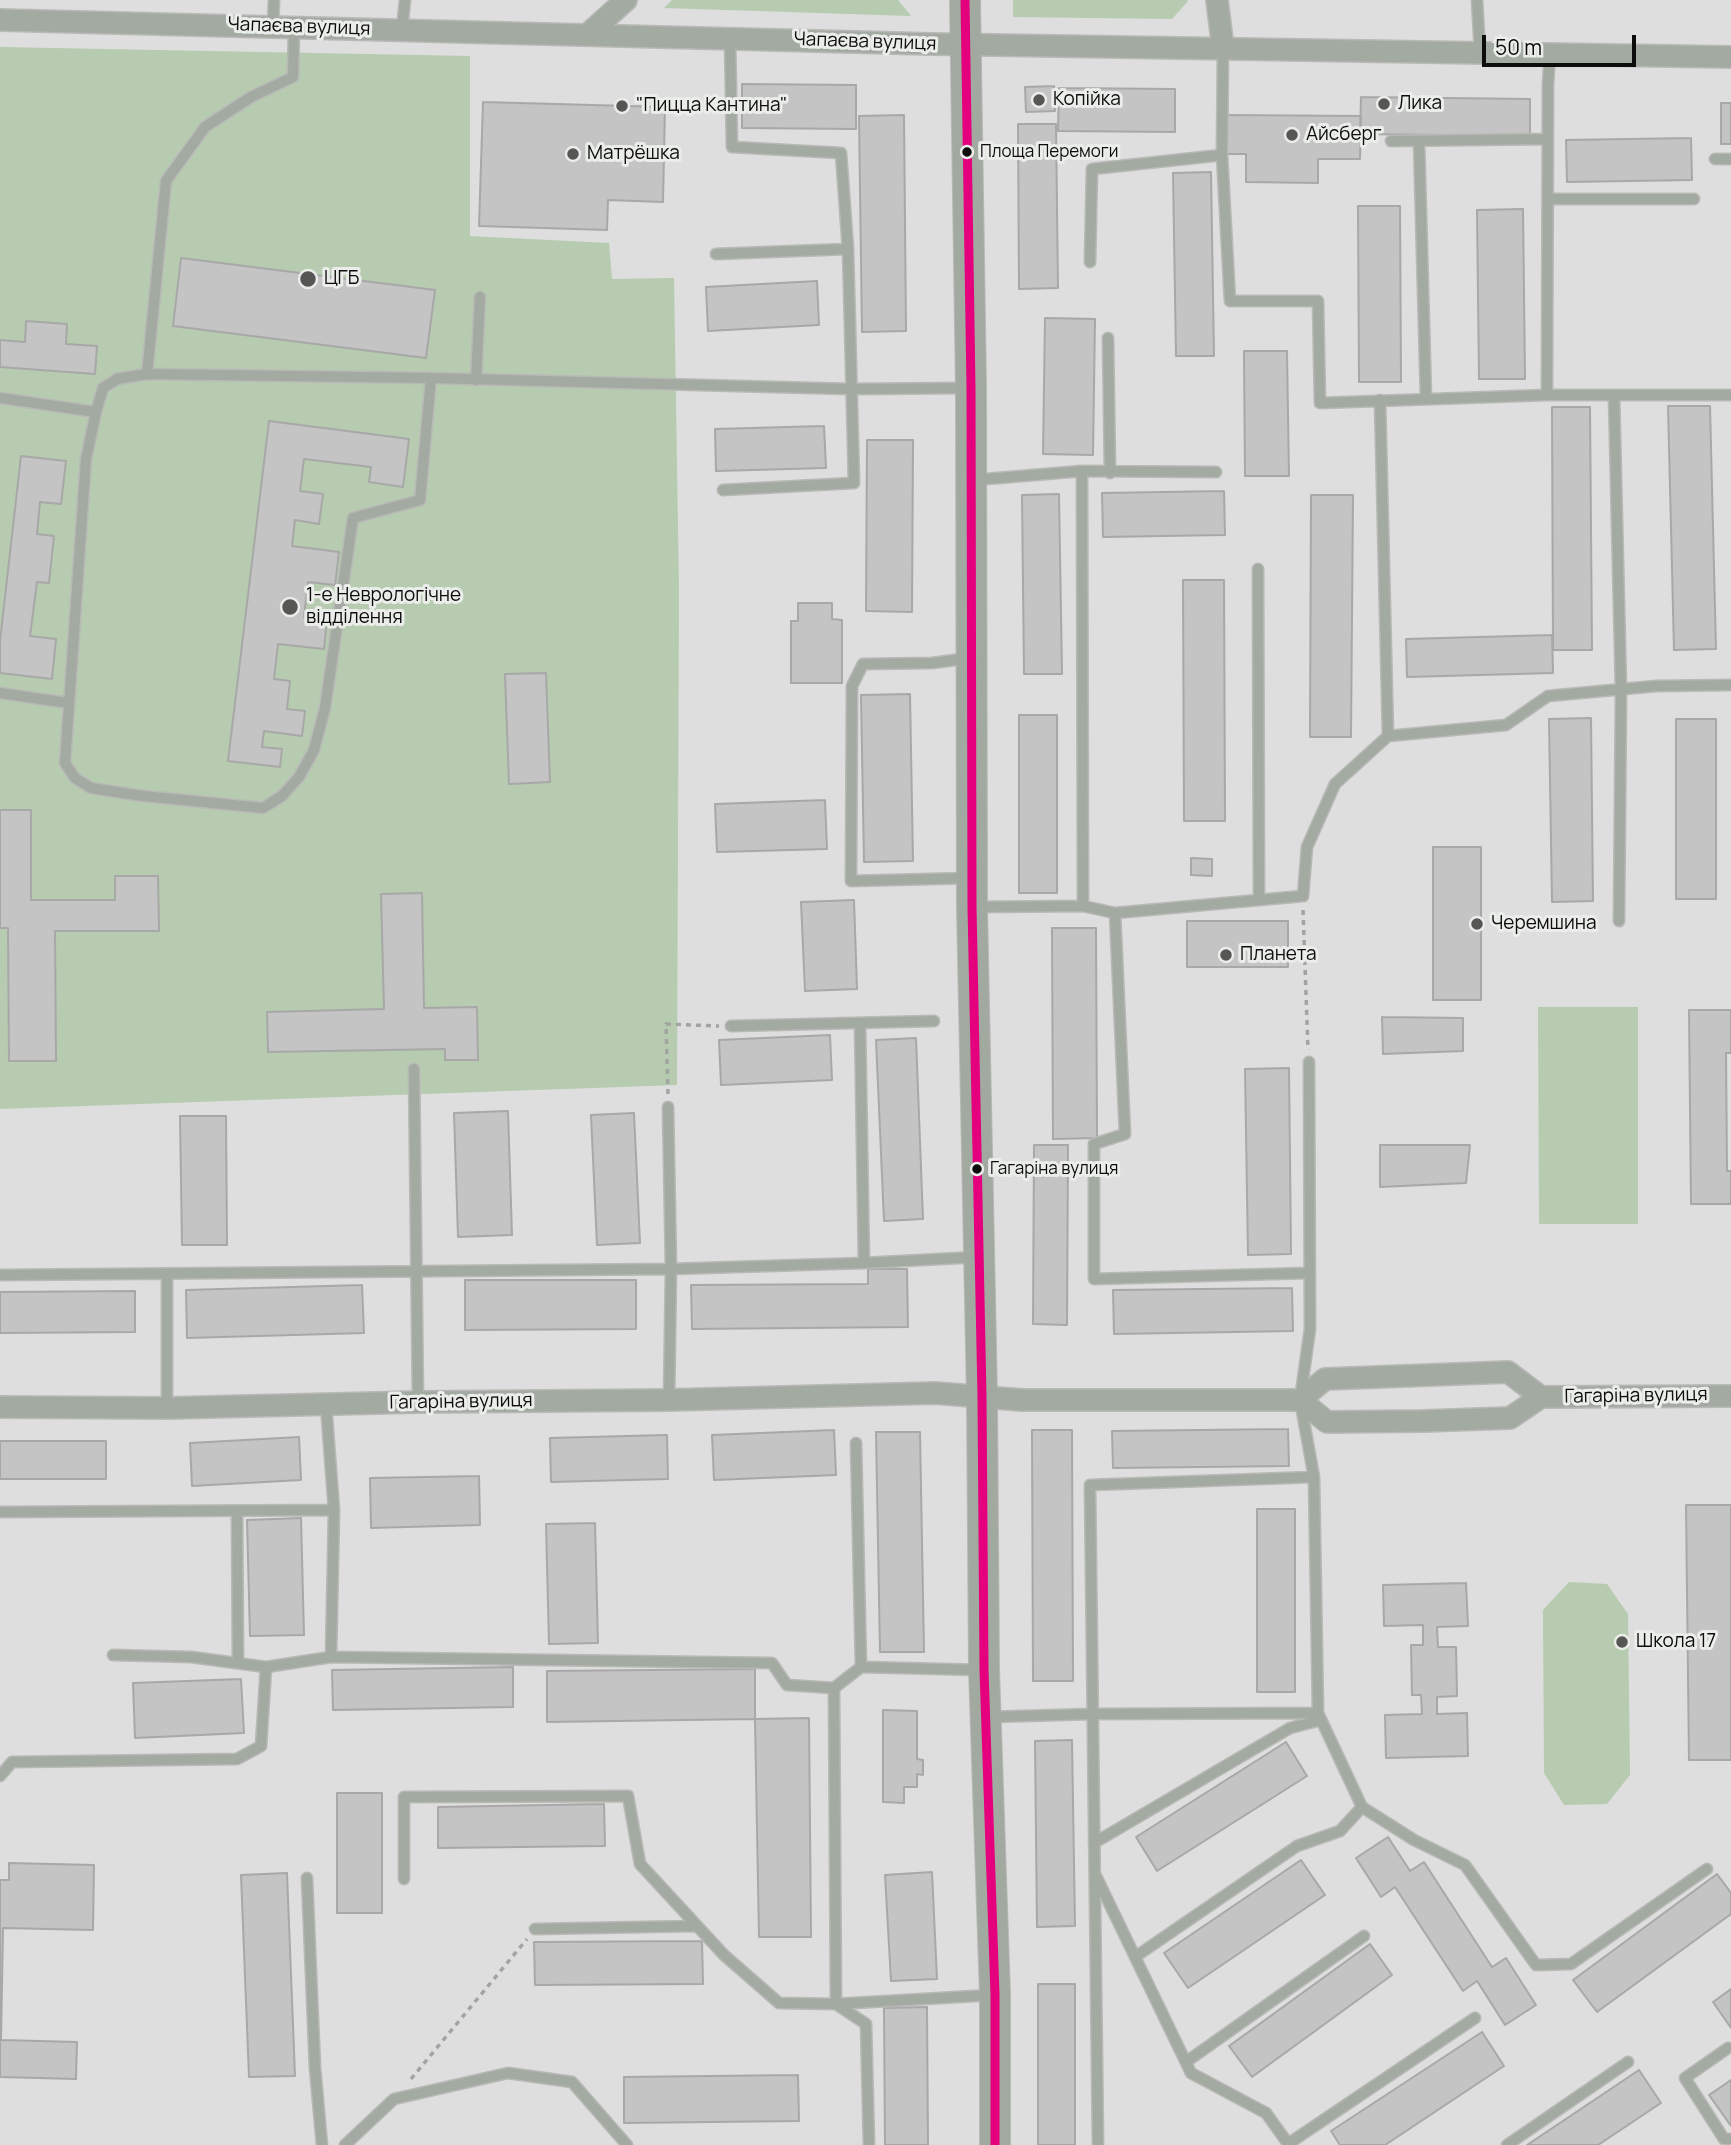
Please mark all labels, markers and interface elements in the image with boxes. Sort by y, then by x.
street label: Чапаєва вулиця [227,13,371,41]
scale bar [1486,21,1640,65]
street label: Чапаєва вулиця [793,28,937,56]
text: 50 m [1495,33,1542,61]
place label: Копійка [1053,89,1121,111]
marker: Копійка [1031,92,1047,108]
place label: Лика [1398,93,1442,115]
place label: "Пицца Кантина" [636,95,788,117]
marker: Лика [1376,96,1392,112]
marker: "Пицца Кантина" [614,98,630,114]
place label: Айсберг [1306,124,1382,146]
marker: Айсберг [1284,127,1300,143]
place label: Площа Перемоги [980,142,1118,162]
place label: Матрёшка [587,143,680,165]
marker: Площа Перемоги [960,145,974,159]
marker: Матрёшка [565,146,581,162]
place label: ЦГБ [324,268,359,290]
marker: ЦГБ [298,269,318,289]
place label: 1-е Неврологічне відділення [306,585,461,629]
marker: 1-е Неврологічне відділення [280,597,300,617]
place label: Черемшина [1491,913,1597,935]
marker: Черемшина [1469,916,1485,932]
place label: Планета [1240,944,1317,966]
marker: Планета [1218,947,1234,963]
place label: Гагаріна вулиця [990,1159,1118,1179]
marker: Гагаріна вулиця [970,1162,984,1176]
street label: Гагаріна вулиця [1564,1383,1708,1409]
street label: Гагаріна вулиця [389,1389,533,1415]
place label: Школа 17 [1636,1631,1716,1653]
marker: Школа 17 [1614,1634,1630,1650]

